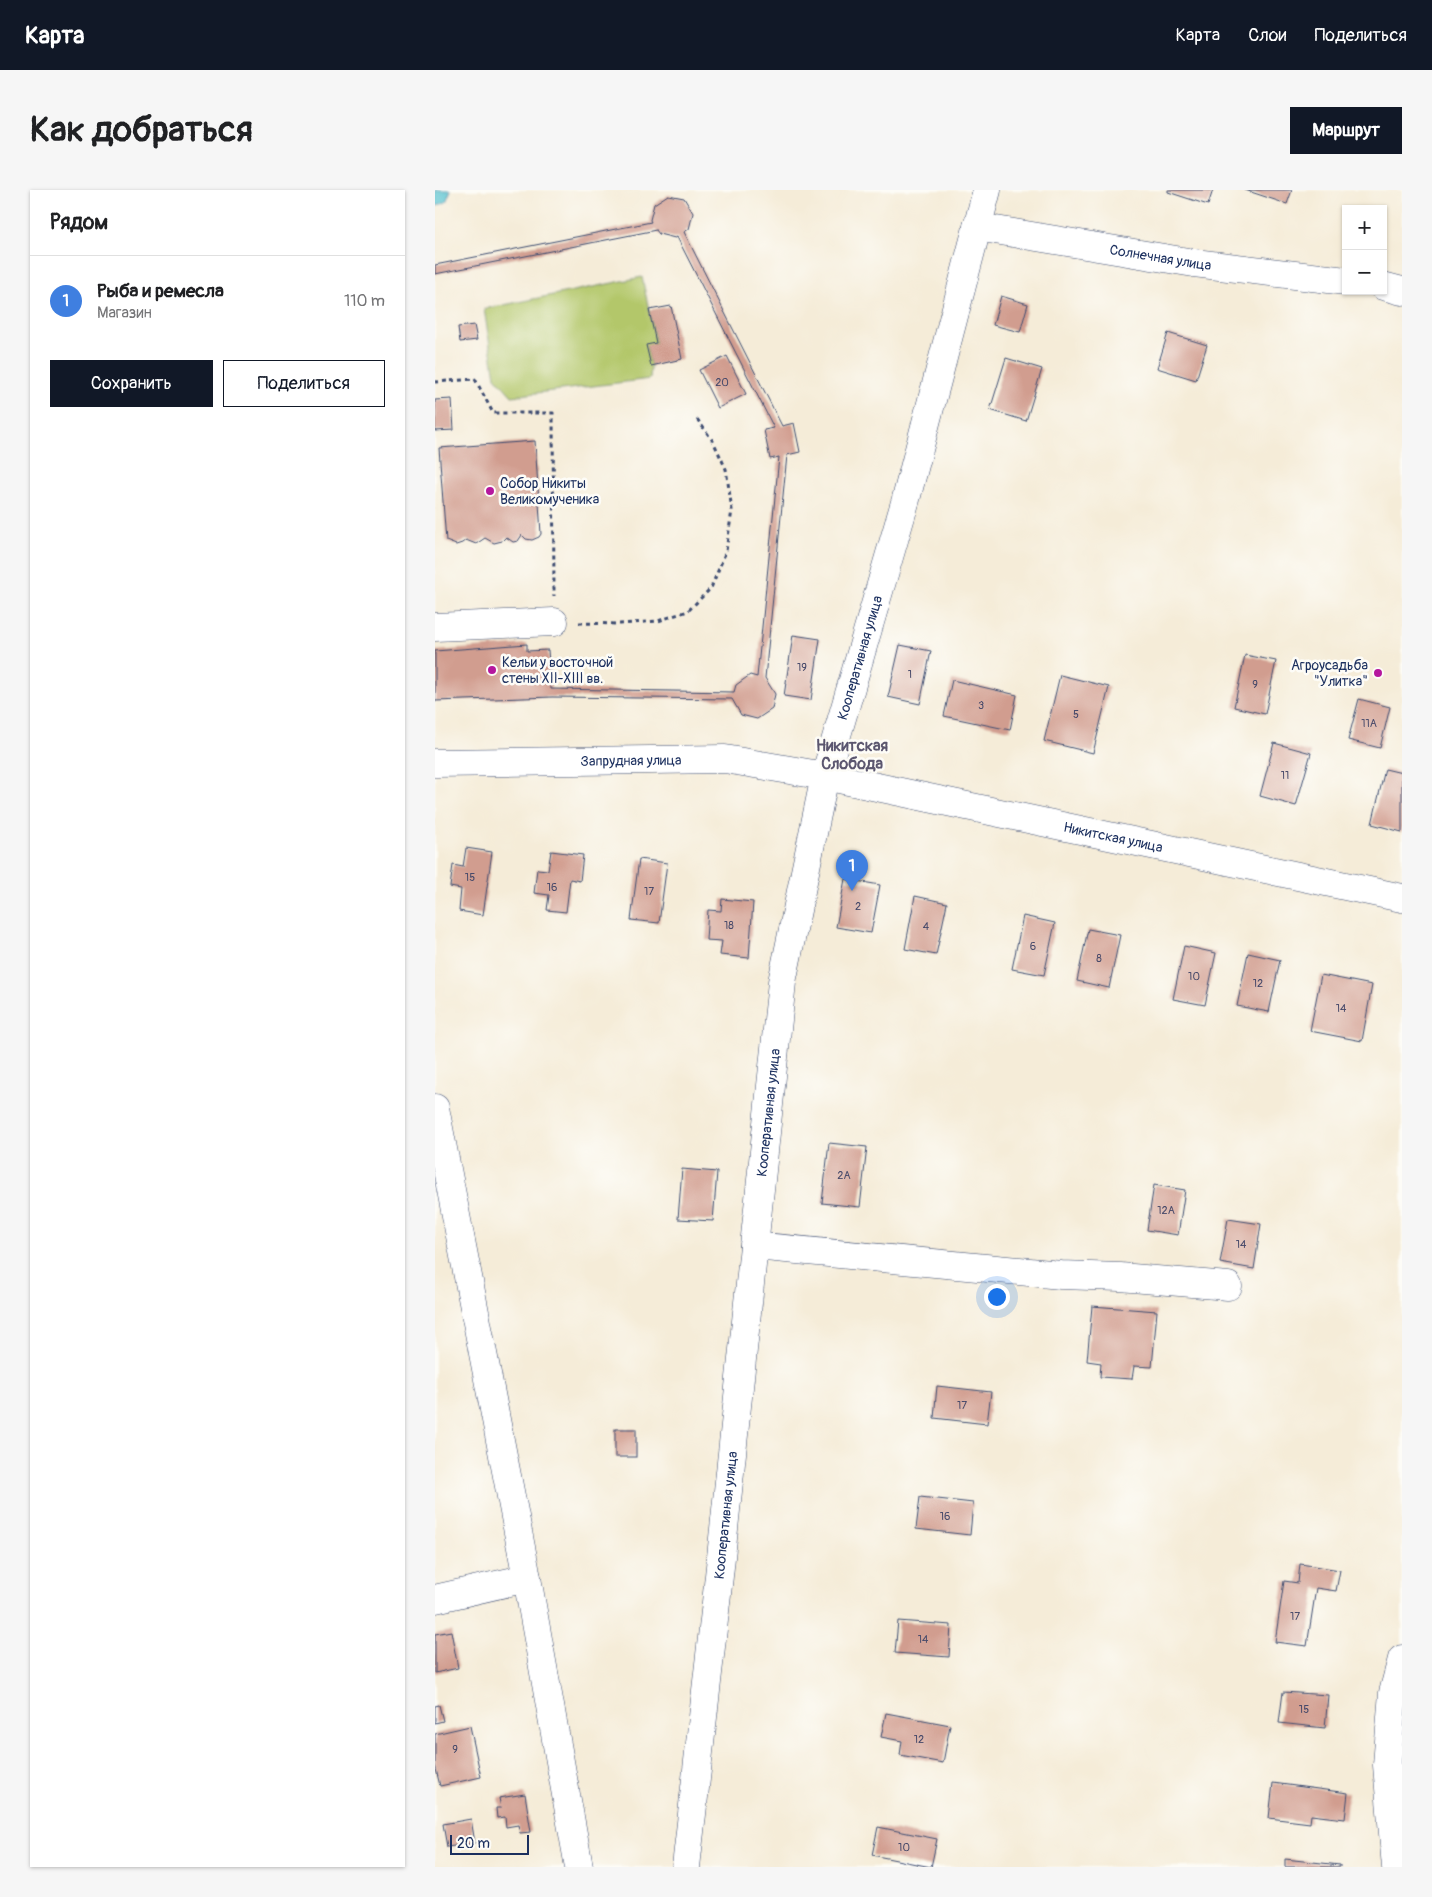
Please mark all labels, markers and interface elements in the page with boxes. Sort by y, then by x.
text: Карта [25,21,84,50]
text: Карта [1176,24,1220,47]
text: Слои [1248,24,1286,47]
text: Поделиться [1314,24,1407,47]
button: Маршрут [1290,107,1402,154]
text: Как добраться [30,108,253,152]
map controls [1342,205,1387,295]
button: + [1342,205,1387,250]
text: Рядом [50,209,108,236]
street label: Солнечная улица [1108,241,1212,274]
button: − [1342,250,1387,295]
text: Рыба и ремесла [97,279,224,303]
text: 1 [63,291,69,311]
text: 110 m [344,291,385,311]
text: Магазин [97,303,152,323]
button: Сохранить [50,360,213,407]
button: Поделиться [223,360,385,407]
house number: 20 [715,376,729,389]
place label: Собор Никиты Великомученика [500,475,599,508]
marker: Собор Никиты Великомученика [484,485,496,497]
street label: Кооперативная улица [834,594,886,722]
place label: Кельи у восточной стены XII-XIII вв. [502,654,613,687]
place label: Агроусадьба "Улитка" [1291,657,1368,690]
house number: 19 [797,661,807,674]
marker: Кельи у восточной стены XII-XIII вв. [486,664,498,676]
marker: Агроусадьба "Улитка" [1372,667,1384,679]
house number: 1 [908,668,912,681]
house number: 9 [1252,678,1258,691]
house number: 3 [978,699,984,712]
house number: 5 [1073,708,1079,721]
house number: 11А [1361,717,1377,730]
district label: Никитская Слобода [816,736,888,774]
street label: Запрудная улица [580,752,682,770]
house number: 11 [1281,769,1289,782]
street label: Никитская улица [1062,819,1164,856]
pin: 1 [836,850,868,891]
house number: 15 [465,871,475,884]
house number: 16 [547,881,557,894]
house number: 17 [644,885,654,898]
house number: 2 [855,900,861,913]
house number: 18 [724,919,734,932]
house number: 4 [923,920,930,933]
house number: 6 [1030,940,1036,953]
house number: 8 [1096,952,1102,965]
house number: 10 [1188,970,1200,983]
house number: 12 [1253,977,1263,990]
house number: 14 [1336,1002,1347,1015]
street label: Кооперативная улица [753,1048,784,1177]
house number: 2А [837,1169,851,1182]
house number: 12А [1157,1204,1175,1217]
house number: 14 [1236,1238,1247,1251]
your location [984,1284,1010,1310]
house number: 17 [957,1399,967,1412]
street label: Кооперативная улица [711,1450,741,1580]
house number: 16 [940,1510,950,1523]
house number: 17 [1290,1610,1300,1623]
house number: 14 [918,1633,929,1646]
house number: 15 [1299,1703,1309,1716]
house number: 12 [914,1733,924,1746]
house number: 9 [452,1743,458,1756]
scale bar [450,1832,529,1855]
text: 20 m [457,1835,490,1852]
house number: 10 [898,1841,910,1854]

